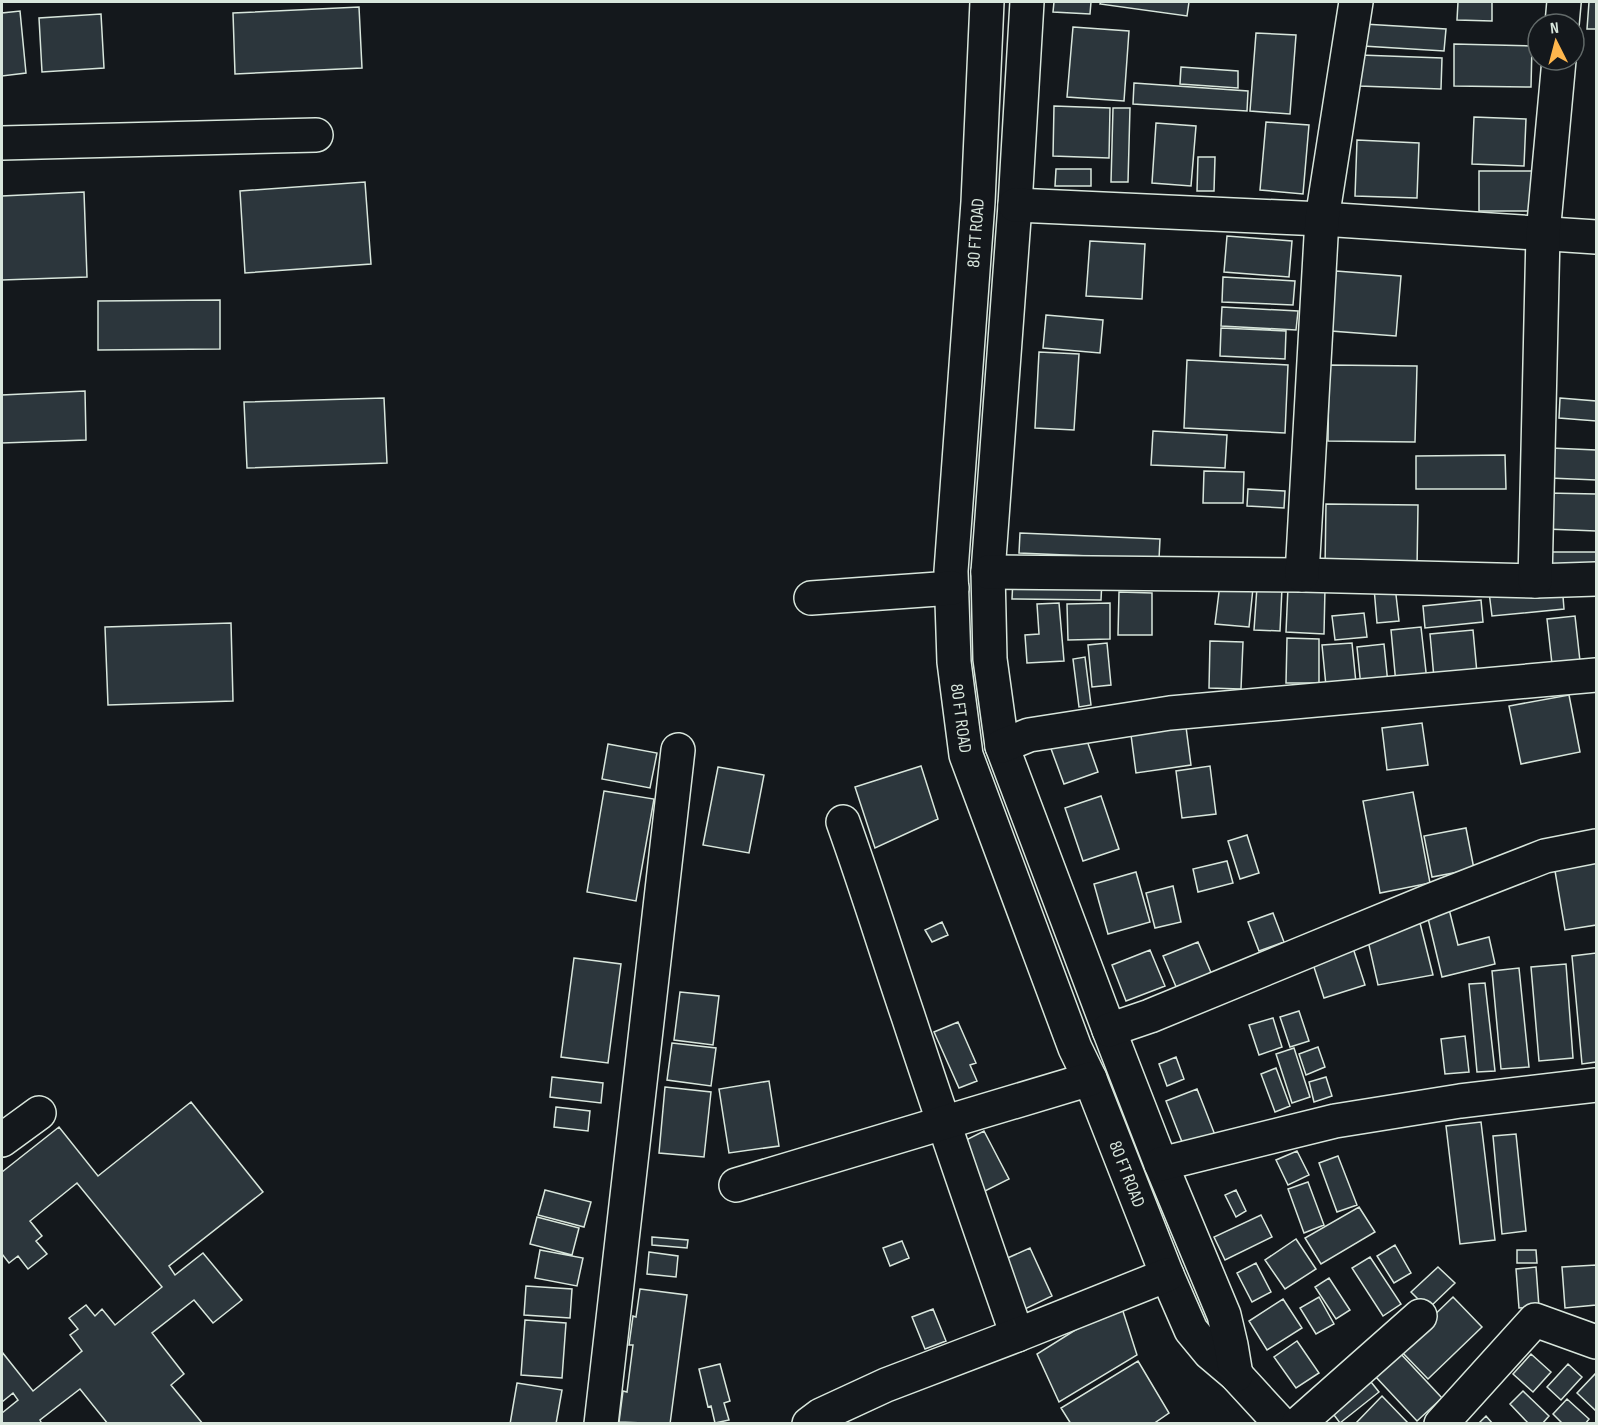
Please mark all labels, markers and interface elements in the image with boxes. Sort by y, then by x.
north arrow [1526,12,1586,72]
text: N [1549,19,1560,38]
street label: 80 FT ROAD [963,198,989,268]
street label: 80 FT ROAD [946,682,976,754]
street label: 80 FT ROAD [1105,1138,1150,1210]

